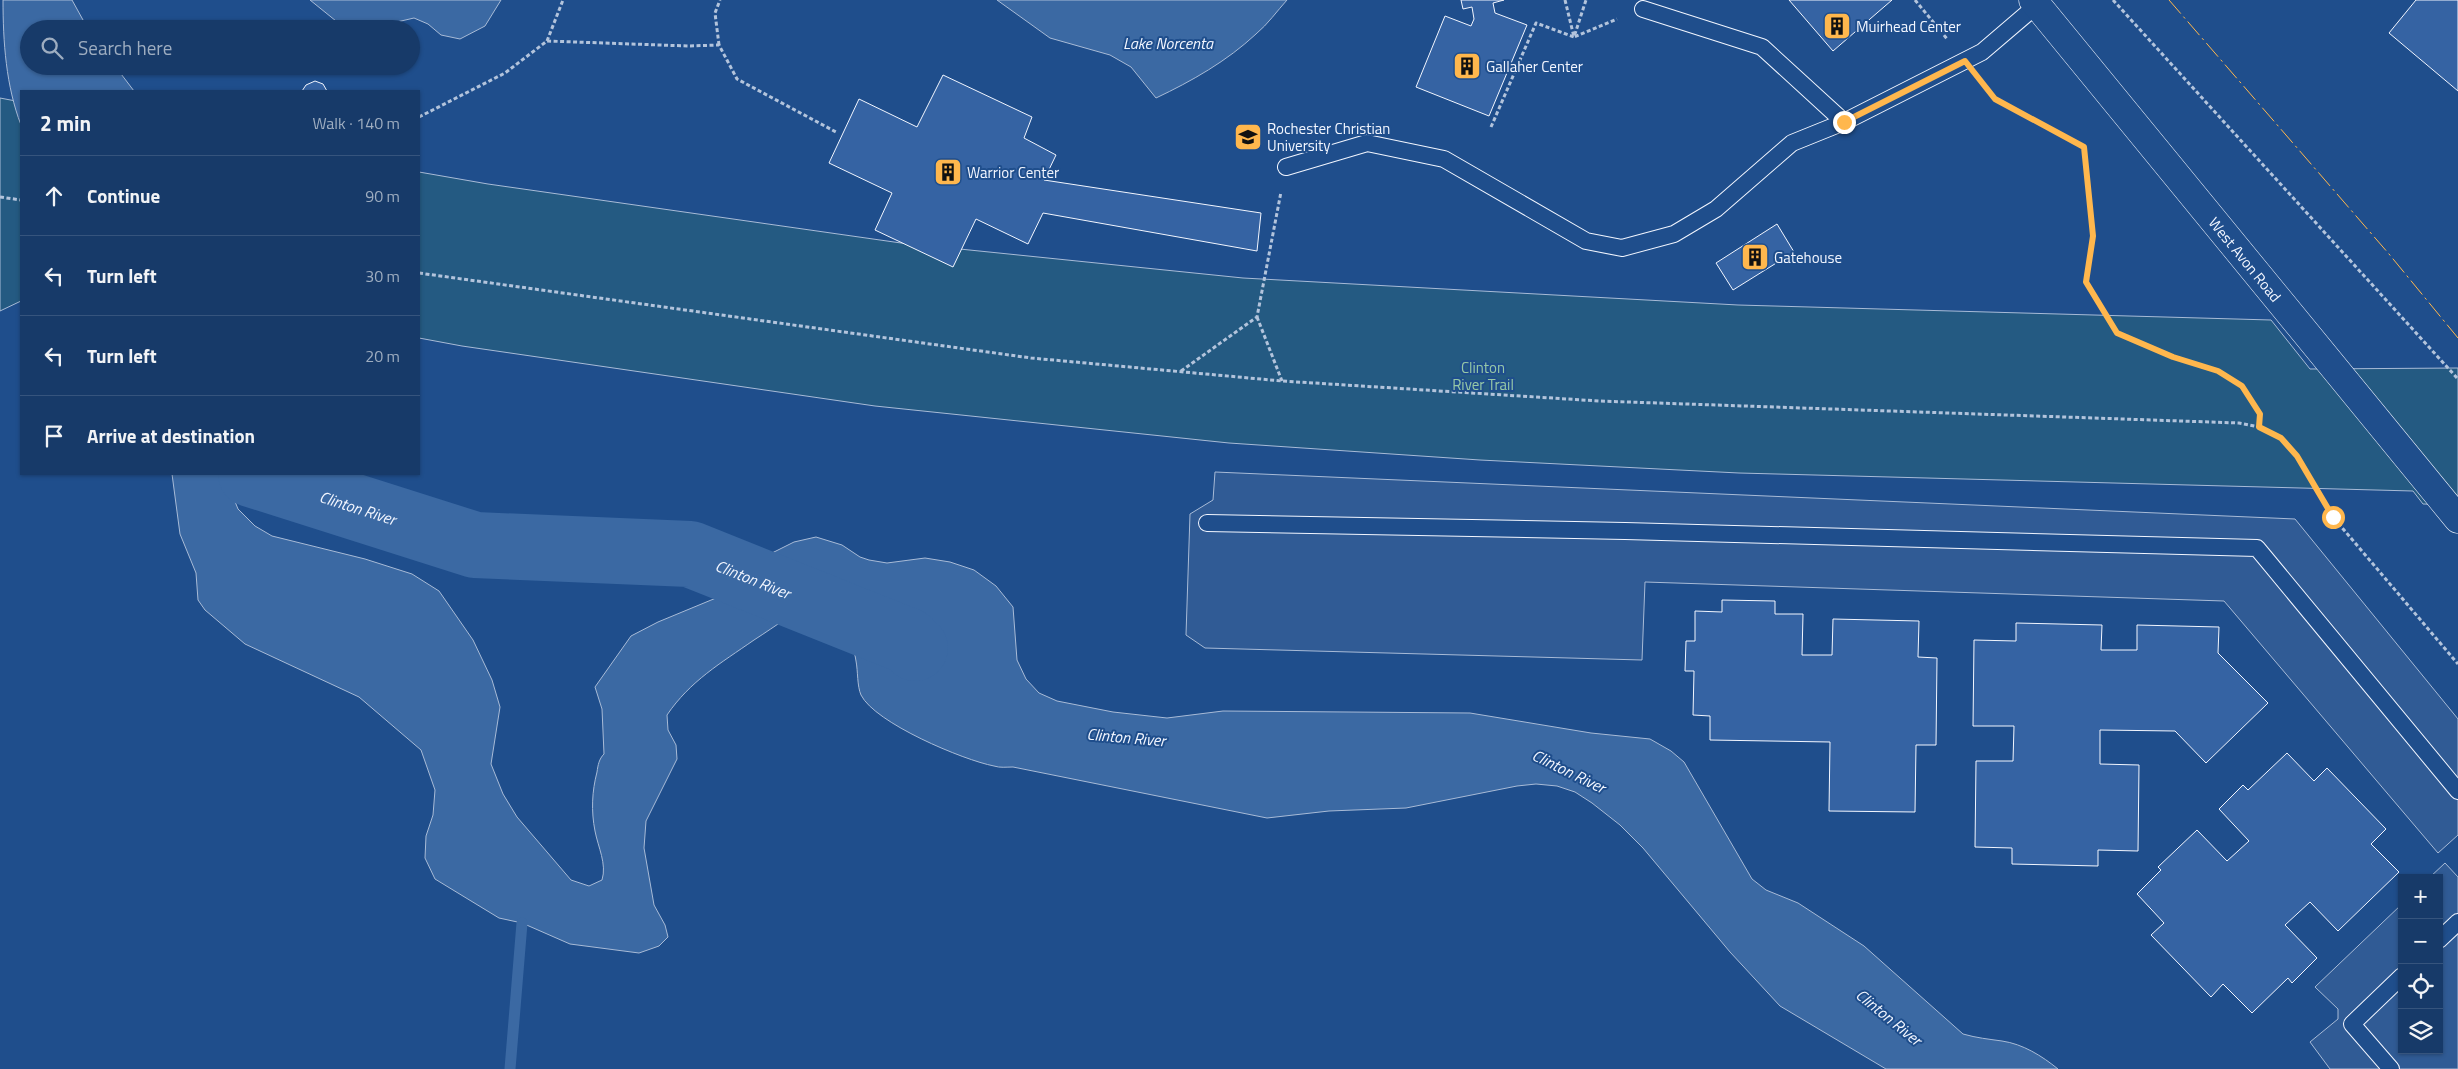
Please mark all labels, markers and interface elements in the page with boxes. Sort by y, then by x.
building icon: Muirhead Center [1822,11,1852,41]
place label: Muirhead Center [1856,15,1961,38]
search box [20,20,420,75]
water label: Lake Norcenta [1123,31,1214,55]
text: Search here [78,33,172,62]
icon: search [38,34,66,62]
building icon: Gallaher Center [1452,51,1482,81]
place label: Gallaher Center [1486,55,1583,78]
text: 2 min [40,107,91,139]
text: Walk · 140 m [312,111,400,135]
route end [1833,111,1856,134]
place label: Rochester Christian University [1267,117,1390,157]
school or university icon: Rochester Christian University [1233,122,1263,152]
building icon: Warrior Center [933,157,963,187]
place label: Warrior Center [967,161,1059,184]
text: Continue [87,181,160,210]
icon: ahead [40,182,68,210]
text: 90 m [365,184,400,208]
street label: West Avon Road [2203,212,2287,307]
building icon: Gatehouse [1740,242,1770,272]
place label: Gatehouse [1774,246,1842,269]
text: Turn left [87,261,157,290]
icon: left [40,262,68,290]
text: 30 m [365,264,400,288]
text: Turn left [87,341,157,370]
icon: left [40,342,68,370]
text: 20 m [365,344,400,368]
park label: Clinton River Trail [1452,356,1514,396]
text: Arrive at destination [87,421,255,450]
icon: arrive [40,422,68,450]
water label: Clinton River [316,484,401,532]
route start [2322,506,2345,529]
water label: Clinton River [712,553,796,606]
water label: Clinton River [1086,722,1168,753]
water label: Clinton River [1528,743,1612,800]
map controls [2398,874,2443,1054]
button: + [2398,874,2443,919]
button: − [2398,919,2443,964]
button: locate [2398,964,2443,1009]
water label: Clinton River [1851,983,1929,1052]
button: layers [2398,1009,2443,1054]

